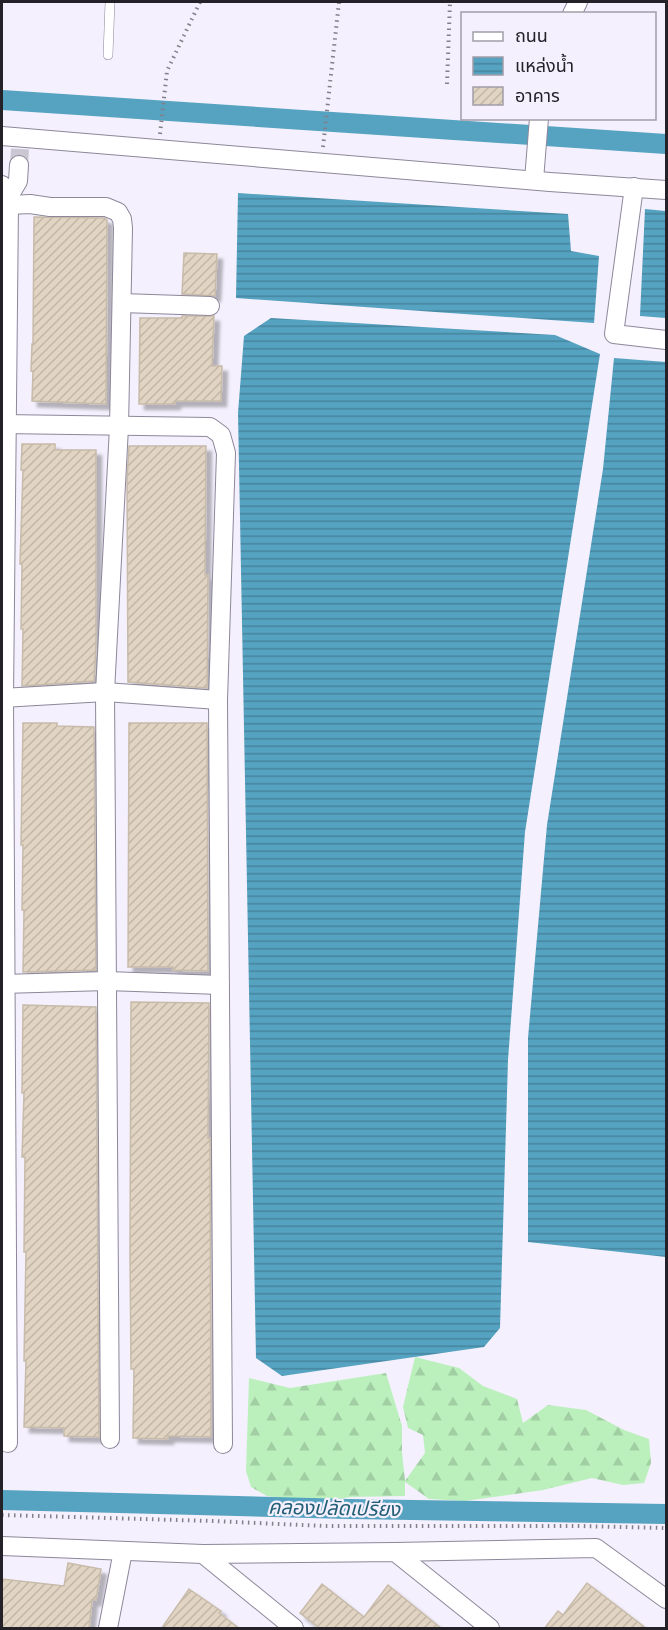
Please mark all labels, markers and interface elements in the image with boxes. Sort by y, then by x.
legend [461,12,656,120]
text: ถนน [515,24,548,46]
text: แหล่งน้ำ [515,53,574,76]
text: อาคาร [515,84,560,106]
water label: คลองปลัดเปรียง [268,1494,401,1520]

